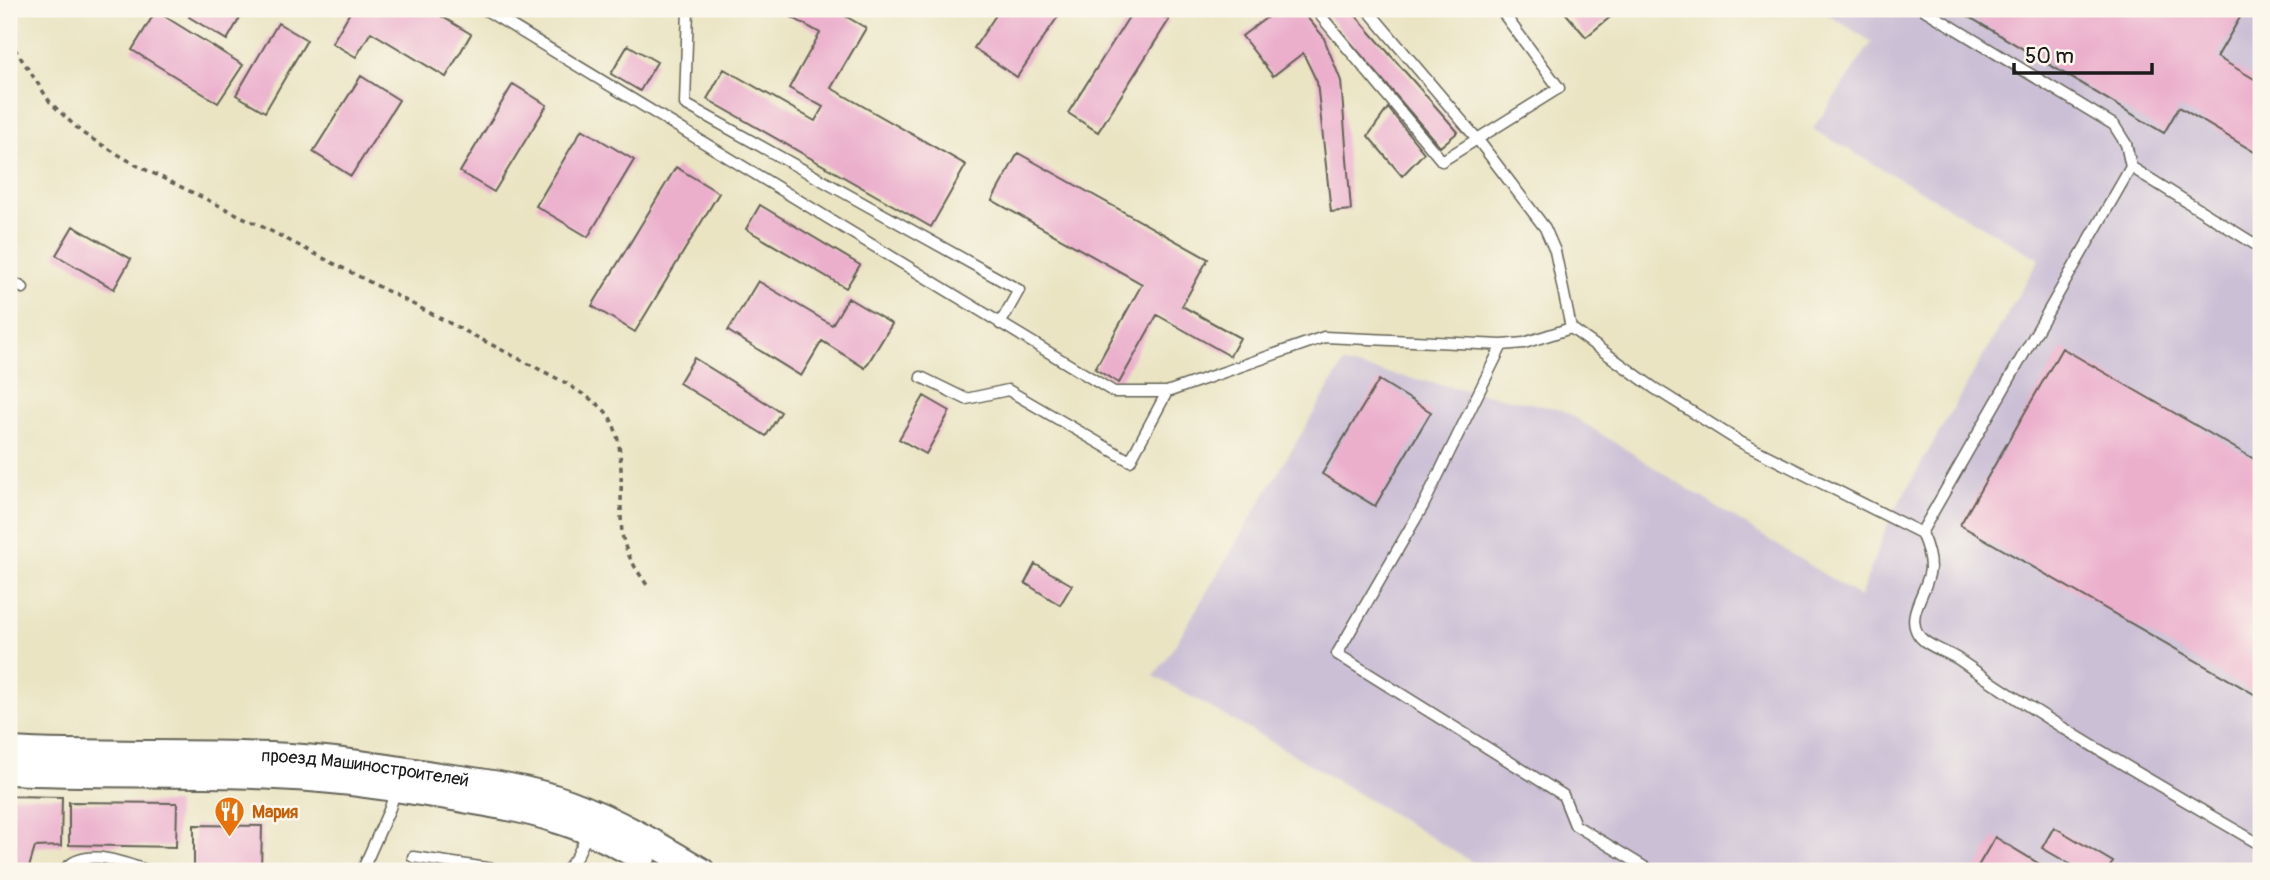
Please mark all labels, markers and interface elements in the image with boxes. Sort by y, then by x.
scale bar [2014,32,2153,76]
text: 50 m [2025,43,2074,70]
street label: проезд Машиностроителей [261,744,471,792]
restaurant icon: Мария [212,795,246,839]
place label: Мария [252,801,298,824]

